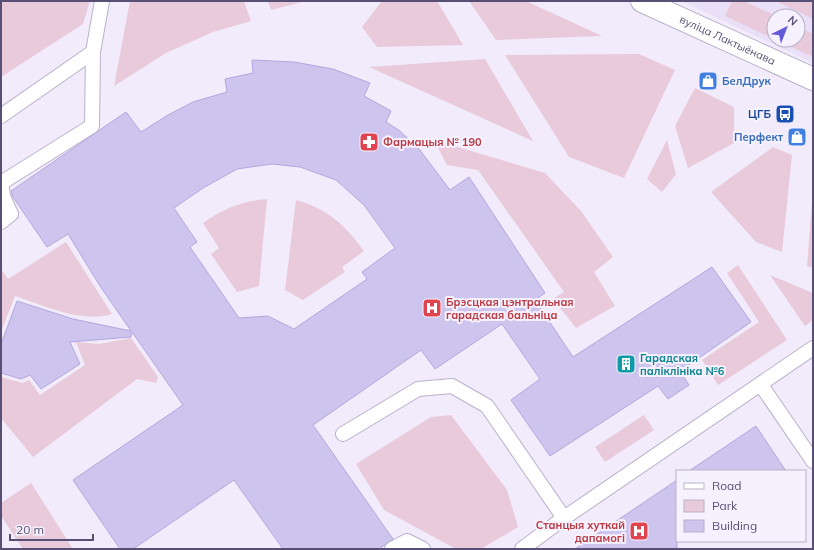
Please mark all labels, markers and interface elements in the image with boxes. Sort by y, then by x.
north arrow [766,8,806,48]
street label: вуліца Лактыёнава [677,12,778,68]
text: N [785,13,801,29]
shop icon: БелДрук [697,70,719,92]
place label: БелДрук [722,74,772,88]
bus stop icon: ЦГБ [774,103,796,125]
place label: ЦГБ [748,107,771,121]
shop icon: Перфект [786,126,808,148]
place label: Перфект [734,130,784,144]
pharmacy icon: Фармацыя № 190 [358,131,380,153]
place label: Фармацыя № 190 [383,135,482,149]
place label: Брэсцкая цэнтральная гарадская бальніца [446,295,574,322]
hospital icon: Брэсцкая цэнтральная гарадская бальніца [421,297,443,319]
place label: Гарадская паліклініка №6 [640,351,725,378]
building icon: Гарадская паліклініка №6 [615,353,637,375]
legend [676,470,806,542]
text: Road [712,478,741,493]
text: Park [712,498,738,513]
scale bar [10,516,93,542]
place label: Станцыя хуткай дапамогі [536,518,625,545]
text: Building [712,518,757,533]
hospital icon: Станцыя хуткай дапамогі [628,520,650,542]
text: 20 m [16,522,44,537]

